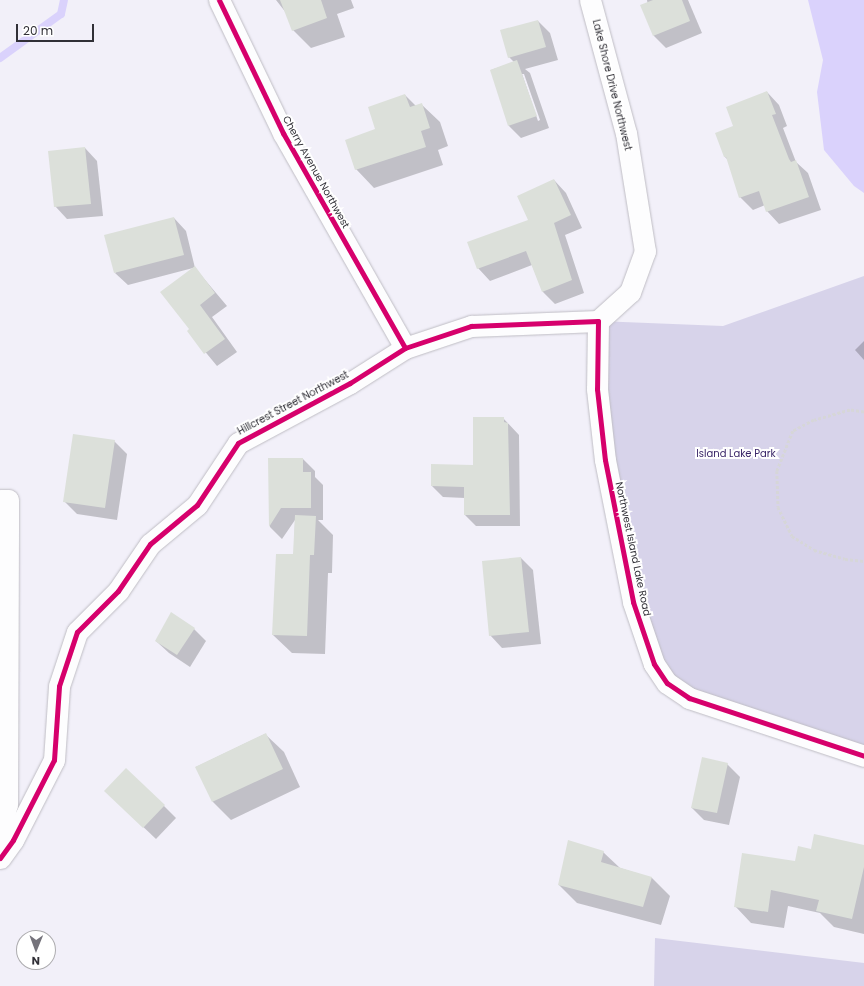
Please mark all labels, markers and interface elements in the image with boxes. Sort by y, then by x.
scale bar [18,16,96,42]
street label: Lake Shore Drive Northwest [590,18,634,152]
text: 20 m [23,22,53,39]
street label: Cherry Avenue Northwest [280,114,352,230]
street label: Hillcrest Street Northwest [235,369,351,437]
park label: Island Lake Park [696,448,776,460]
street label: Northwest Island Lake Road [613,481,653,617]
north arrow [16,930,56,970]
text: N [32,953,40,969]

